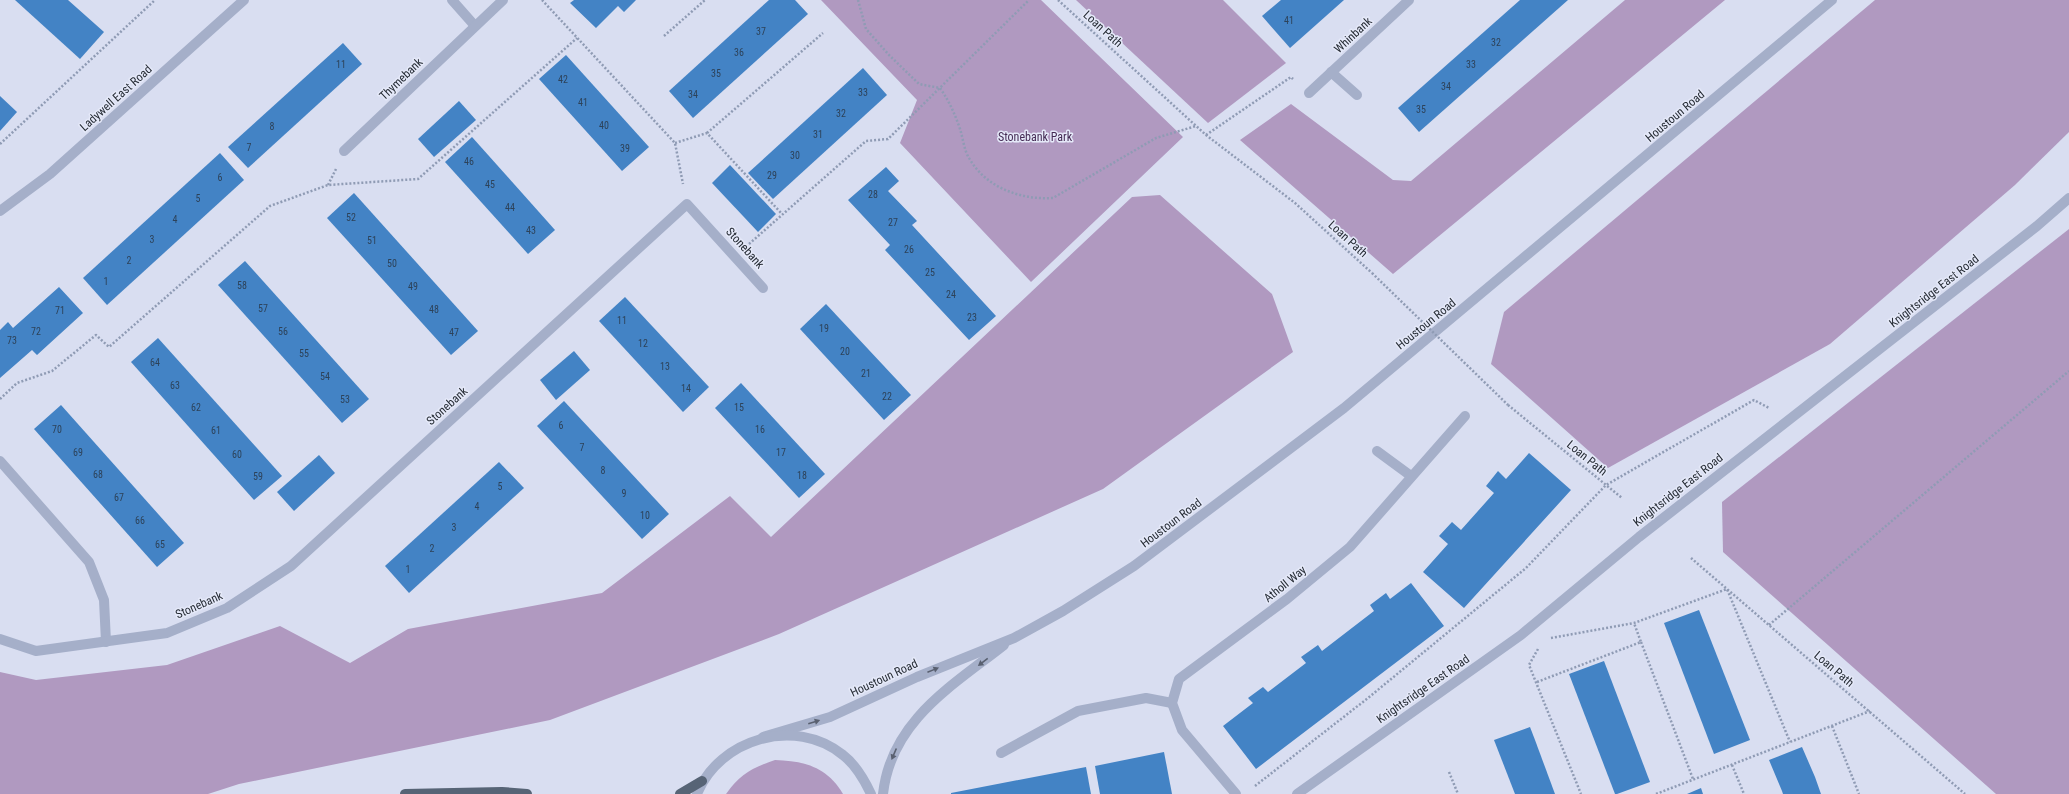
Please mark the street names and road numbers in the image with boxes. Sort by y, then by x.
street label: Loan Path [1081,8,1126,50]
street label: Whinbank [1331,14,1375,56]
street label: Thymebank [377,55,426,103]
street label: Ladywell East Road [77,62,155,134]
street label: Houstoun Road [1643,87,1707,145]
street label: Loan Path [1326,218,1371,260]
street label: Stonebank [723,225,767,272]
street label: Knightsridge East Road [1886,252,1982,330]
street label: Houstoun Road [1393,296,1459,352]
street label: Stonebank [424,384,471,428]
street label: Loan Path [1564,438,1610,479]
street label: Knightsridge East Road [1630,451,1726,529]
street label: Houstoun Road [1138,496,1204,550]
street label: Atholl Way [1261,563,1309,605]
street label: Stonebank [173,588,225,622]
street label: Loan Path [1811,648,1857,690]
street label: Knightsridge East Road [1374,652,1472,726]
street label: Houstoun Road [848,656,920,700]

